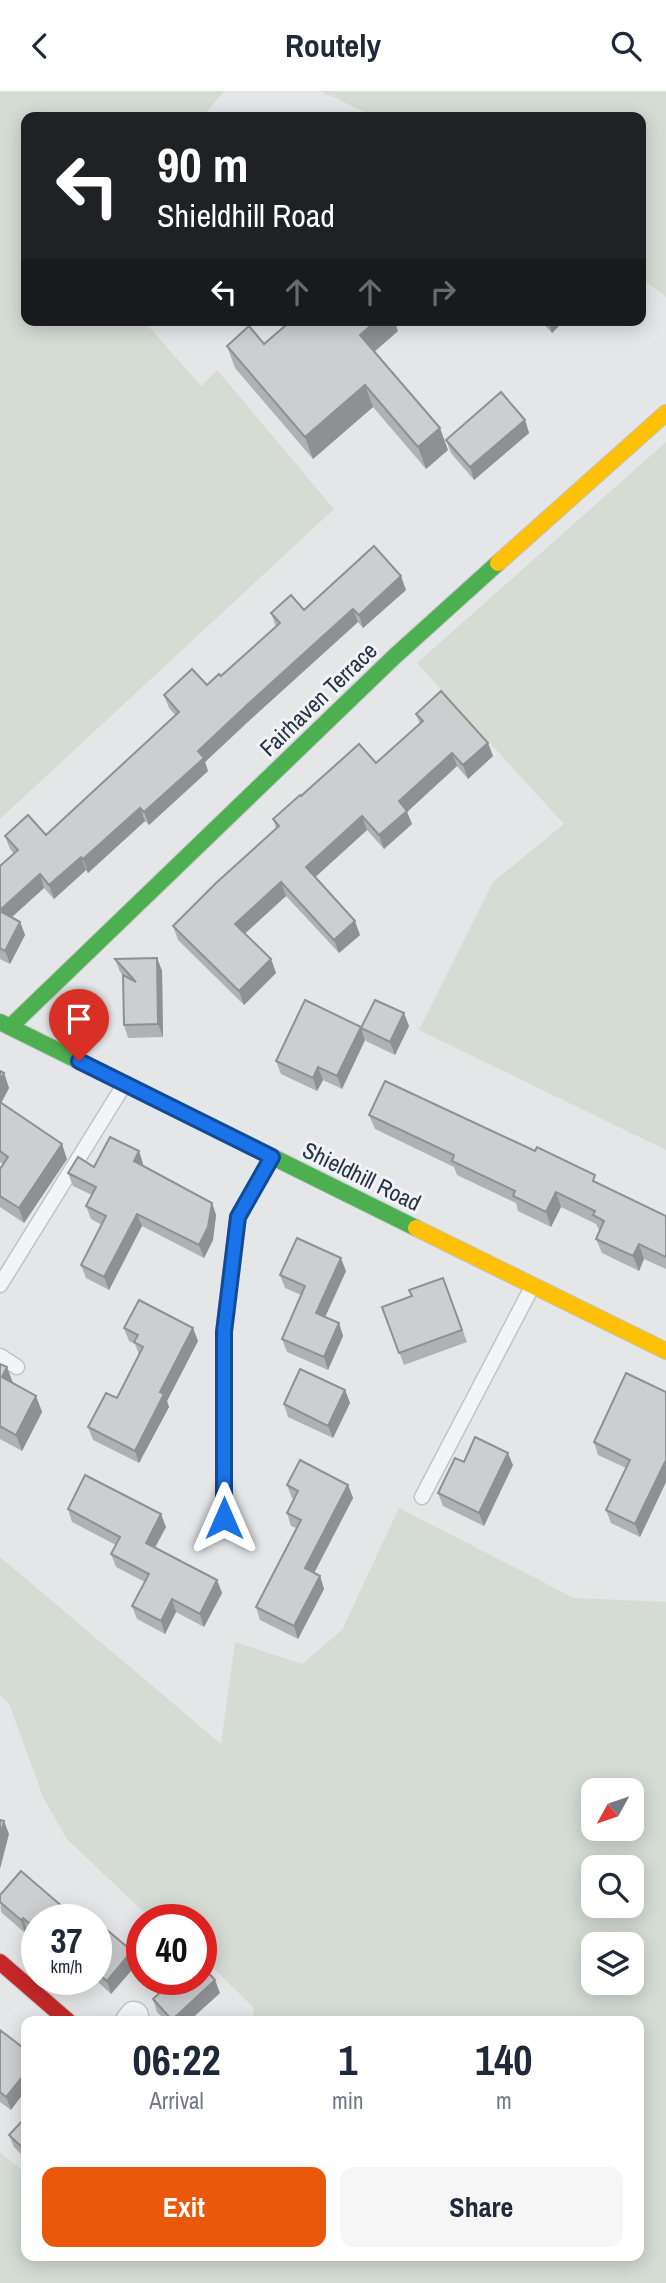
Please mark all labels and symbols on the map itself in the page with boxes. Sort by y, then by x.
street label: Fairhaven Terrace [253,635,383,763]
pin [49,989,109,1061]
street label: Shieldhill Road [298,1134,426,1218]
position arrow [187,1481,261,1555]
north arrow [581,1778,644,1841]
speed limit sign: 40 [126,1904,217,1995]

